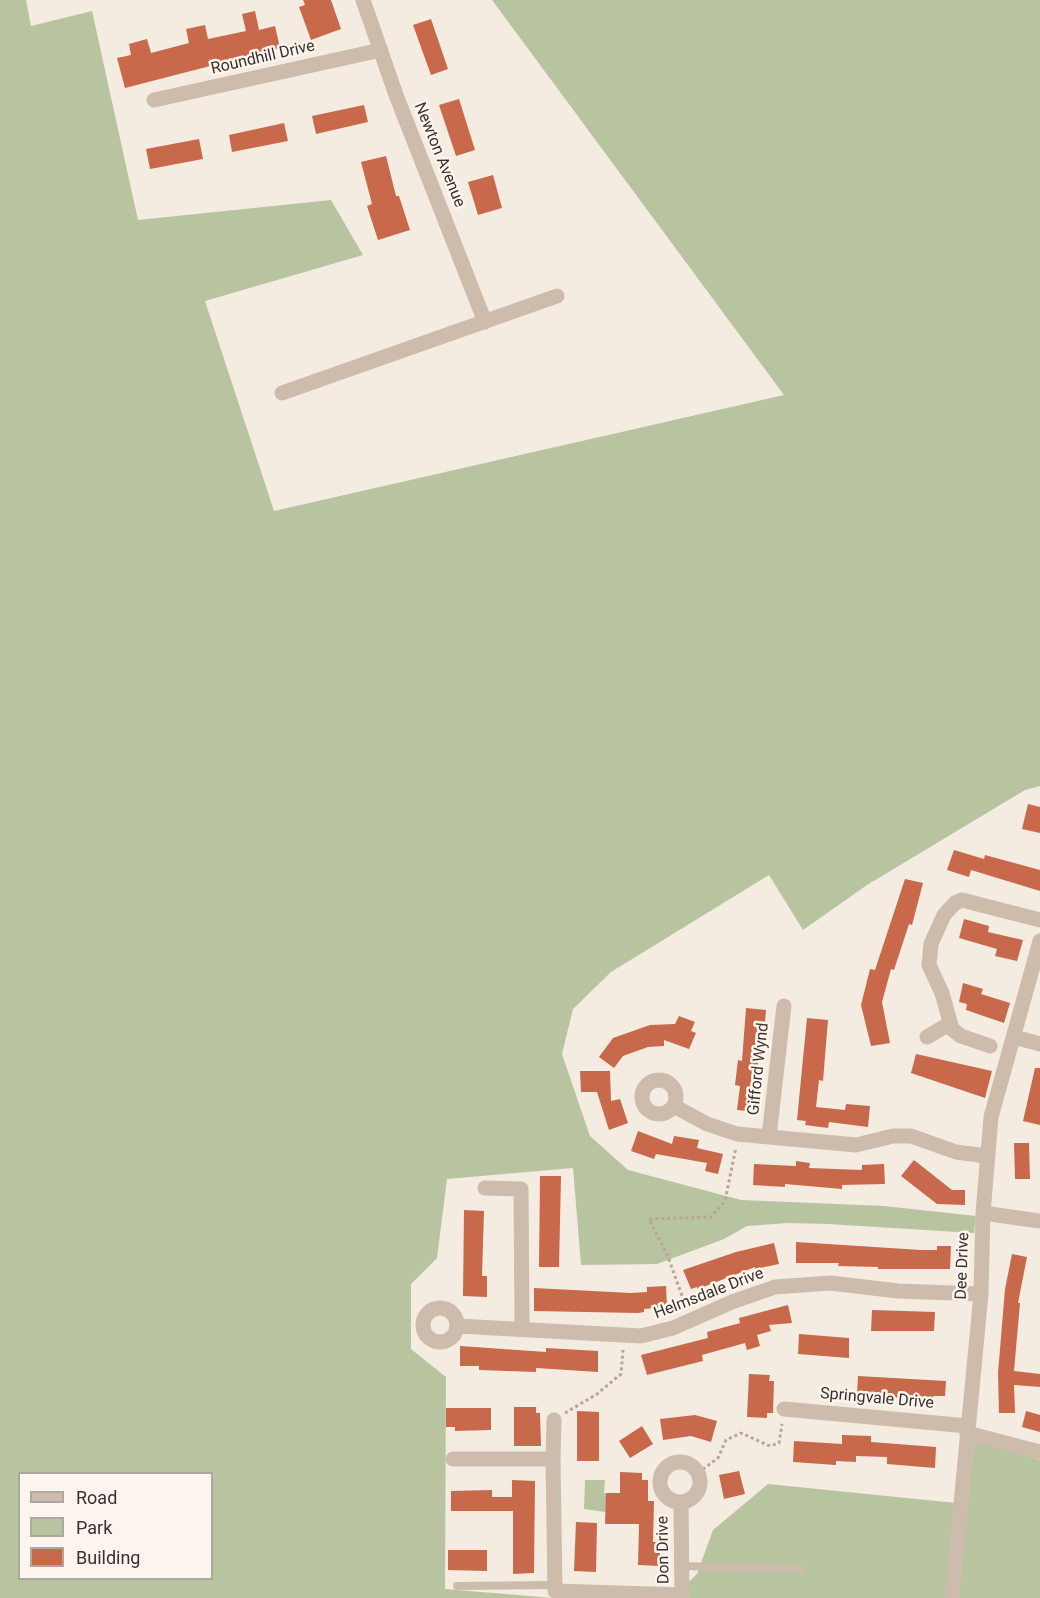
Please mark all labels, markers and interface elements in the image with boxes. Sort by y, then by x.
street label: Roundhill Drive [209,37,317,79]
street label: Newton Avenue [409,100,469,210]
street label: Gifford Wynd [745,1022,773,1116]
street label: Dee Drive [952,1232,974,1300]
street label: Helmsdale Drive [651,1264,767,1324]
street label: Springvale Drive [819,1384,935,1414]
legend [18,1472,213,1580]
text: Road [76,1487,117,1508]
street label: Don Drive [654,1516,674,1584]
text: Park [76,1517,112,1538]
text: Building [76,1547,140,1568]

